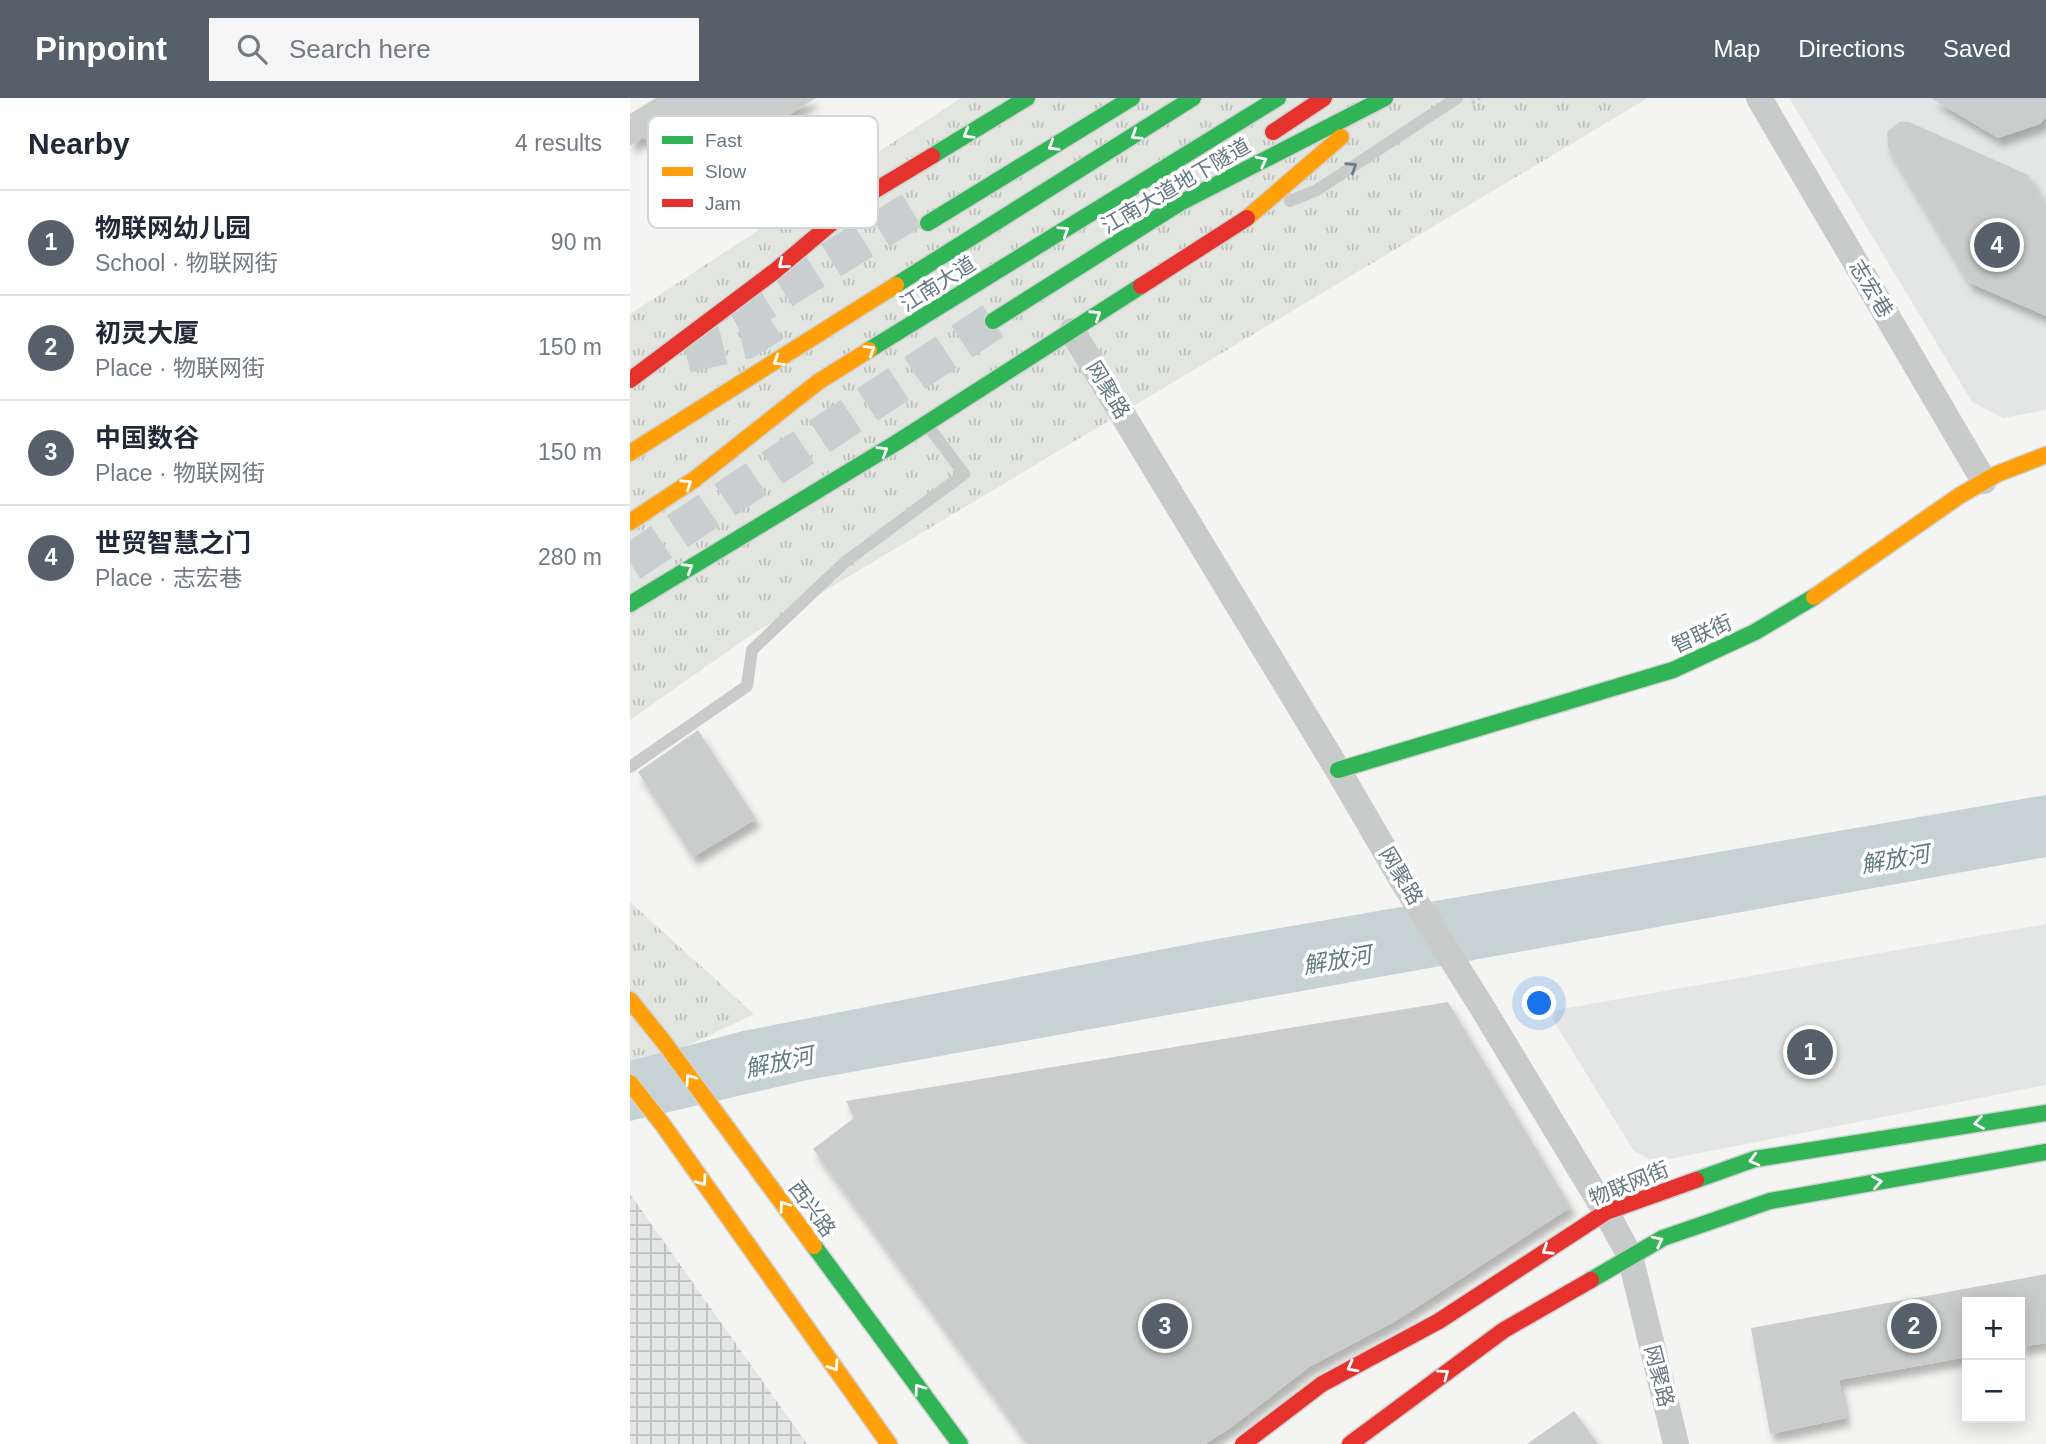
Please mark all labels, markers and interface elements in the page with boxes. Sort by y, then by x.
search box [209,18,699,81]
text: Pinpoint [35,30,167,67]
icon: search [233,30,271,68]
text: Search here [289,34,431,64]
text: Map [1714,35,1760,62]
text: Directions [1798,35,1905,62]
text: Saved [1943,35,2011,62]
legend [648,116,878,228]
one-way arrow [963,125,976,138]
one-way arrow [1130,126,1143,139]
text: Nearby [28,127,130,160]
text: 4 results [515,130,602,156]
text: Fast [705,130,743,151]
street label: 江南大道地下隧道 [1097,134,1254,238]
one-way arrow [1047,138,1060,151]
one-way arrow [1255,155,1267,169]
text: Slow [705,161,746,182]
one-way arrow [1344,163,1357,175]
text: Jam [705,193,741,214]
text: 物联网幼儿园 [95,213,251,243]
pin: 4 [1974,219,2020,271]
one-way arrow [1056,226,1069,239]
text: 1 [45,229,57,255]
text: 90 m [551,229,602,255]
text: School · 物联网街 [95,250,278,276]
street label: 江南大道 [896,252,979,316]
one-way arrow [778,256,791,268]
street label: 志宏巷 [1845,256,1898,322]
one-way arrow [1088,311,1101,324]
text: 初灵大厦 [95,318,199,348]
text: 2 [45,334,57,360]
text: 150 m [538,334,602,360]
one-way arrow [863,346,876,359]
one-way arrow [772,352,785,365]
text: Place · 物联网街 [95,355,265,381]
street label: 网聚路 [1082,357,1135,423]
text: 中国数谷 [95,423,199,453]
text: 3 [45,439,57,465]
text: 150 m [538,439,602,465]
one-way arrow [876,446,889,459]
text: Place · 物联网街 [95,460,265,486]
one-way arrow [679,480,692,493]
text: 世贸智慧之门 [95,528,251,558]
text: 4 [45,544,57,570]
text: 280 m [538,544,602,570]
one-way arrow [681,564,694,577]
text: Place · 志宏巷 [95,565,242,591]
street label: 智联街 [1668,610,1735,657]
water label: 解放河 [1859,840,1935,878]
street label: 网聚路 [1375,843,1428,909]
water label: 解放河 [1301,941,1377,979]
your location [1522,986,1556,1020]
pin: 1 [1787,1026,1833,1078]
water label: 解放河 [743,1041,819,1082]
one-way arrow [686,1074,698,1087]
one-way arrow [1973,1115,1985,1130]
one-way arrow [1748,1152,1760,1166]
street label: 物联网街 [1586,1157,1672,1210]
one-way arrow [694,1173,706,1186]
one-way arrow [1871,1175,1882,1190]
street label: 西兴路 [785,1176,840,1241]
one-way arrow [780,1201,792,1214]
one-way arrow [1651,1236,1663,1250]
one-way arrow [1542,1242,1555,1255]
map controls [1962,1297,2025,1423]
button: + [1962,1297,2025,1360]
pin: 3 [1142,1300,1188,1352]
pin: 2 [1891,1300,1937,1352]
street label: 网聚路 [1641,1343,1678,1409]
one-way arrow [826,1358,838,1371]
one-way arrow [1347,1359,1359,1373]
button: − [1962,1360,2025,1423]
one-way arrow [1436,1370,1449,1382]
one-way arrow [915,1384,927,1397]

